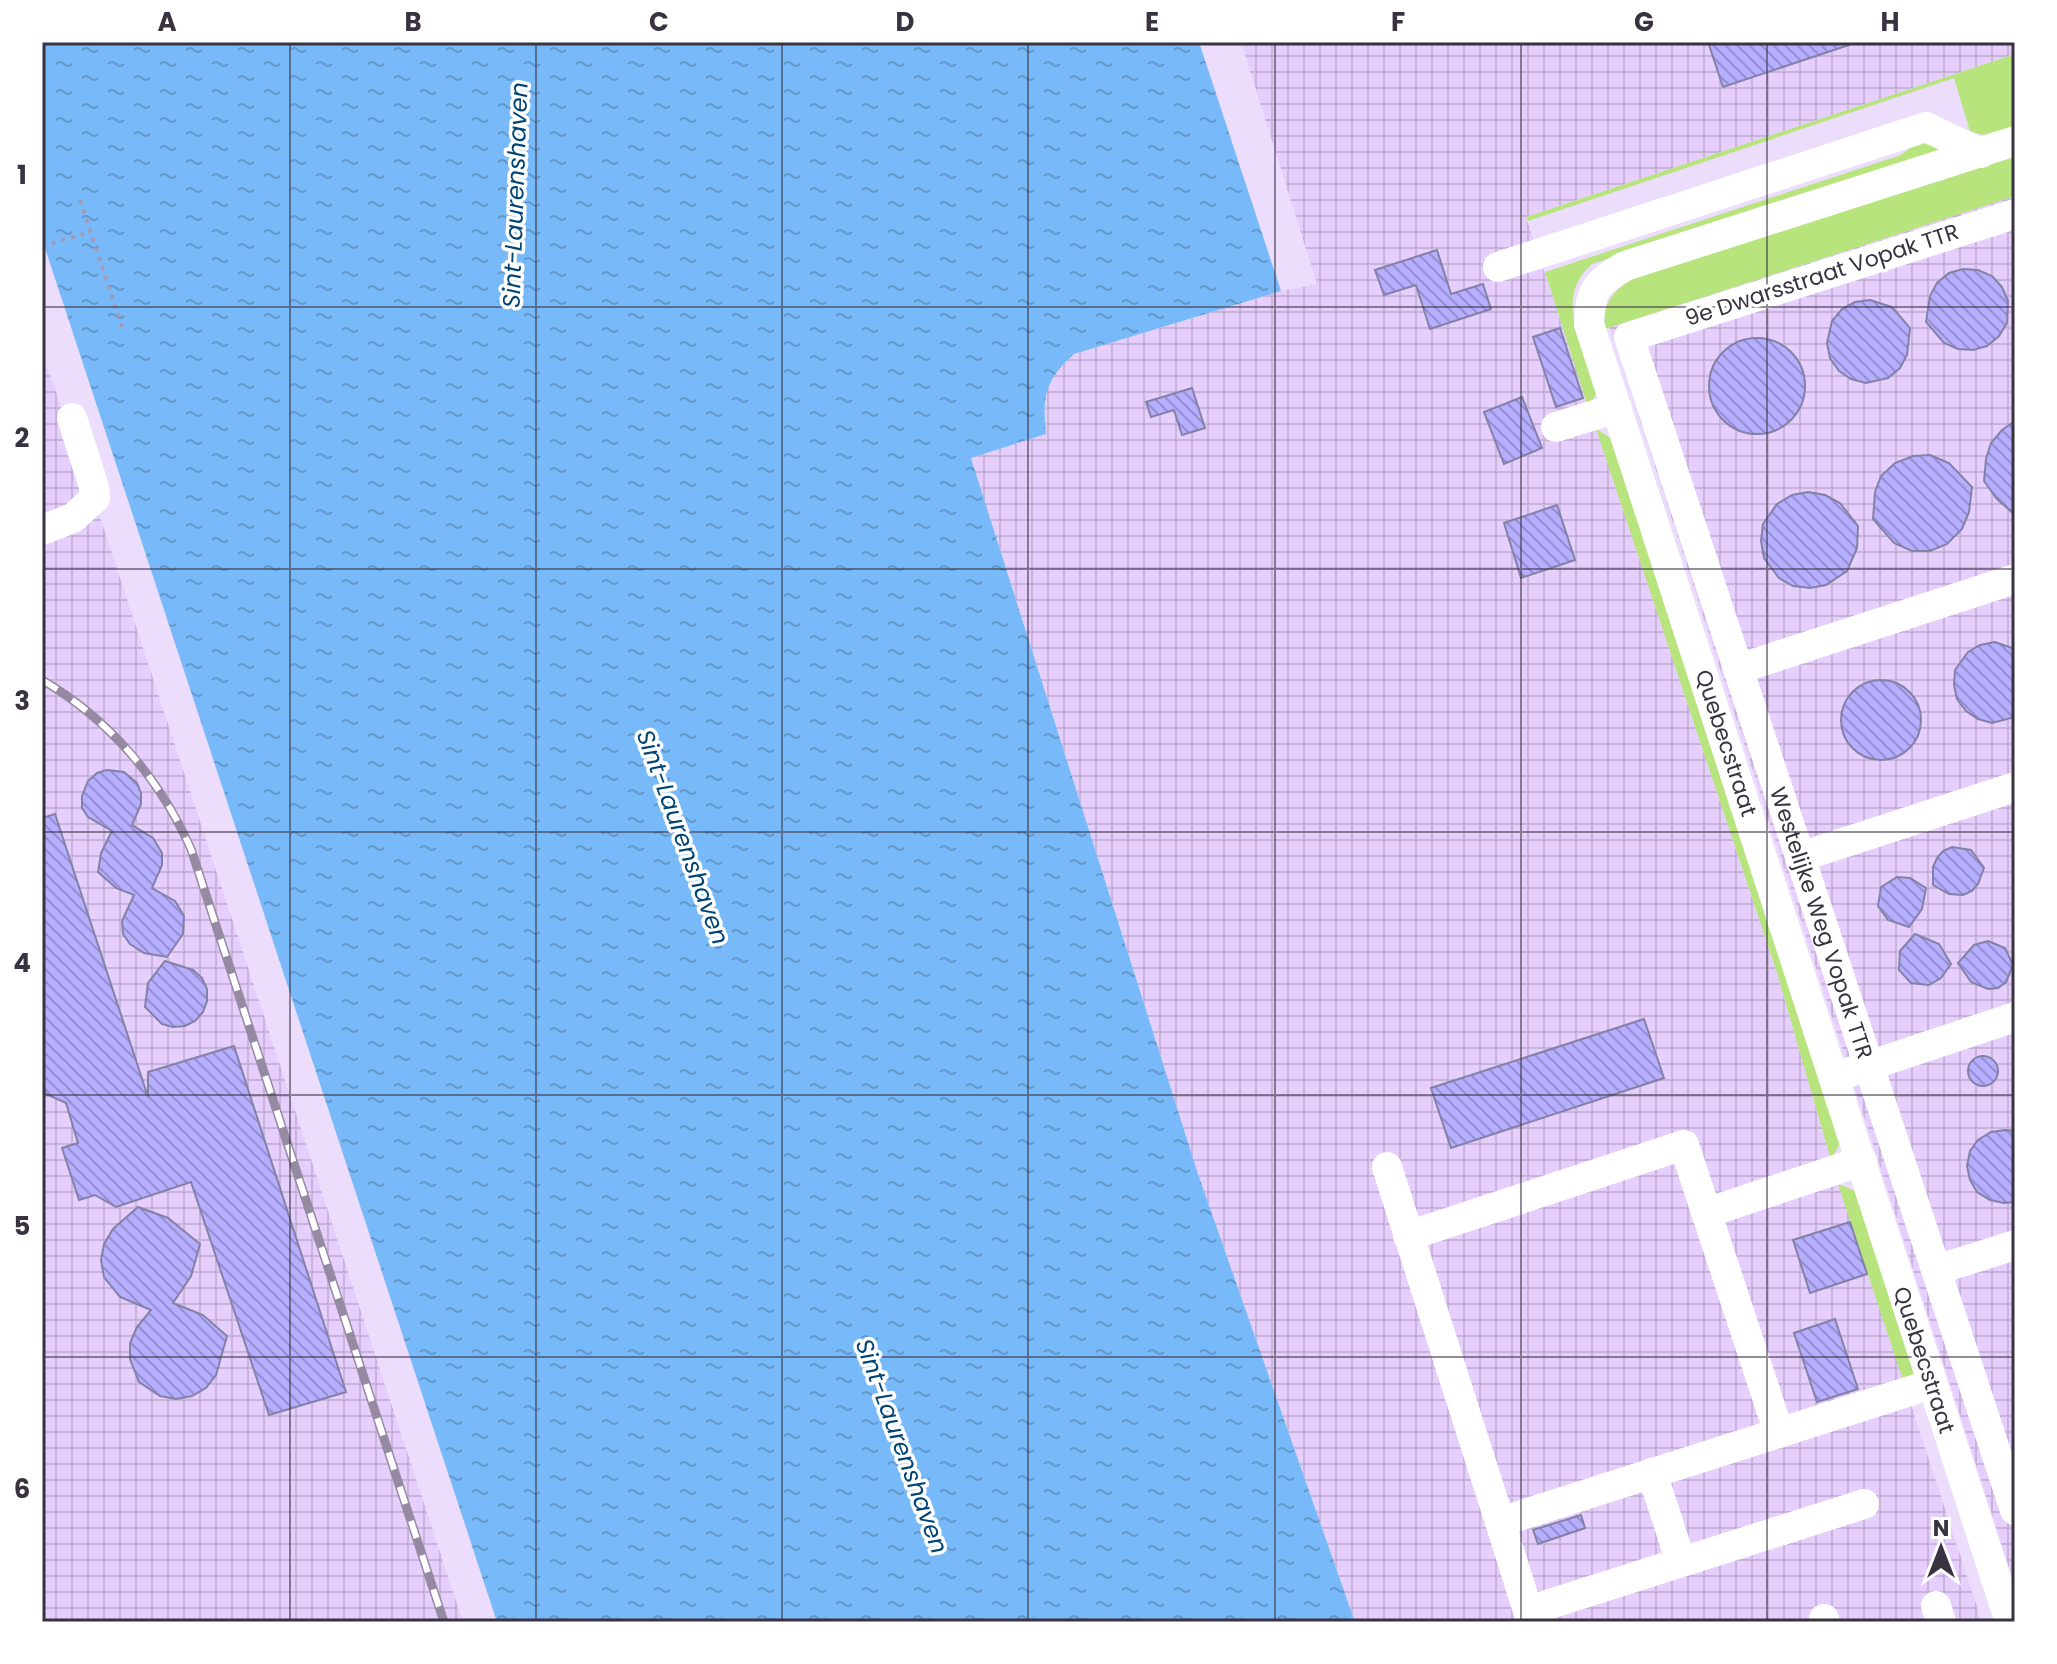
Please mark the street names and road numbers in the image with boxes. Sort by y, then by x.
street label: 9e Dwarsstraat Vopak TTR [1681,216,1963,334]
street label: Quebecstraat [1688,666,1764,820]
street label: Westelijke Weg Vopak TTR [1763,783,1881,1063]
street label: Quebecstraat [1886,1283,1962,1437]

